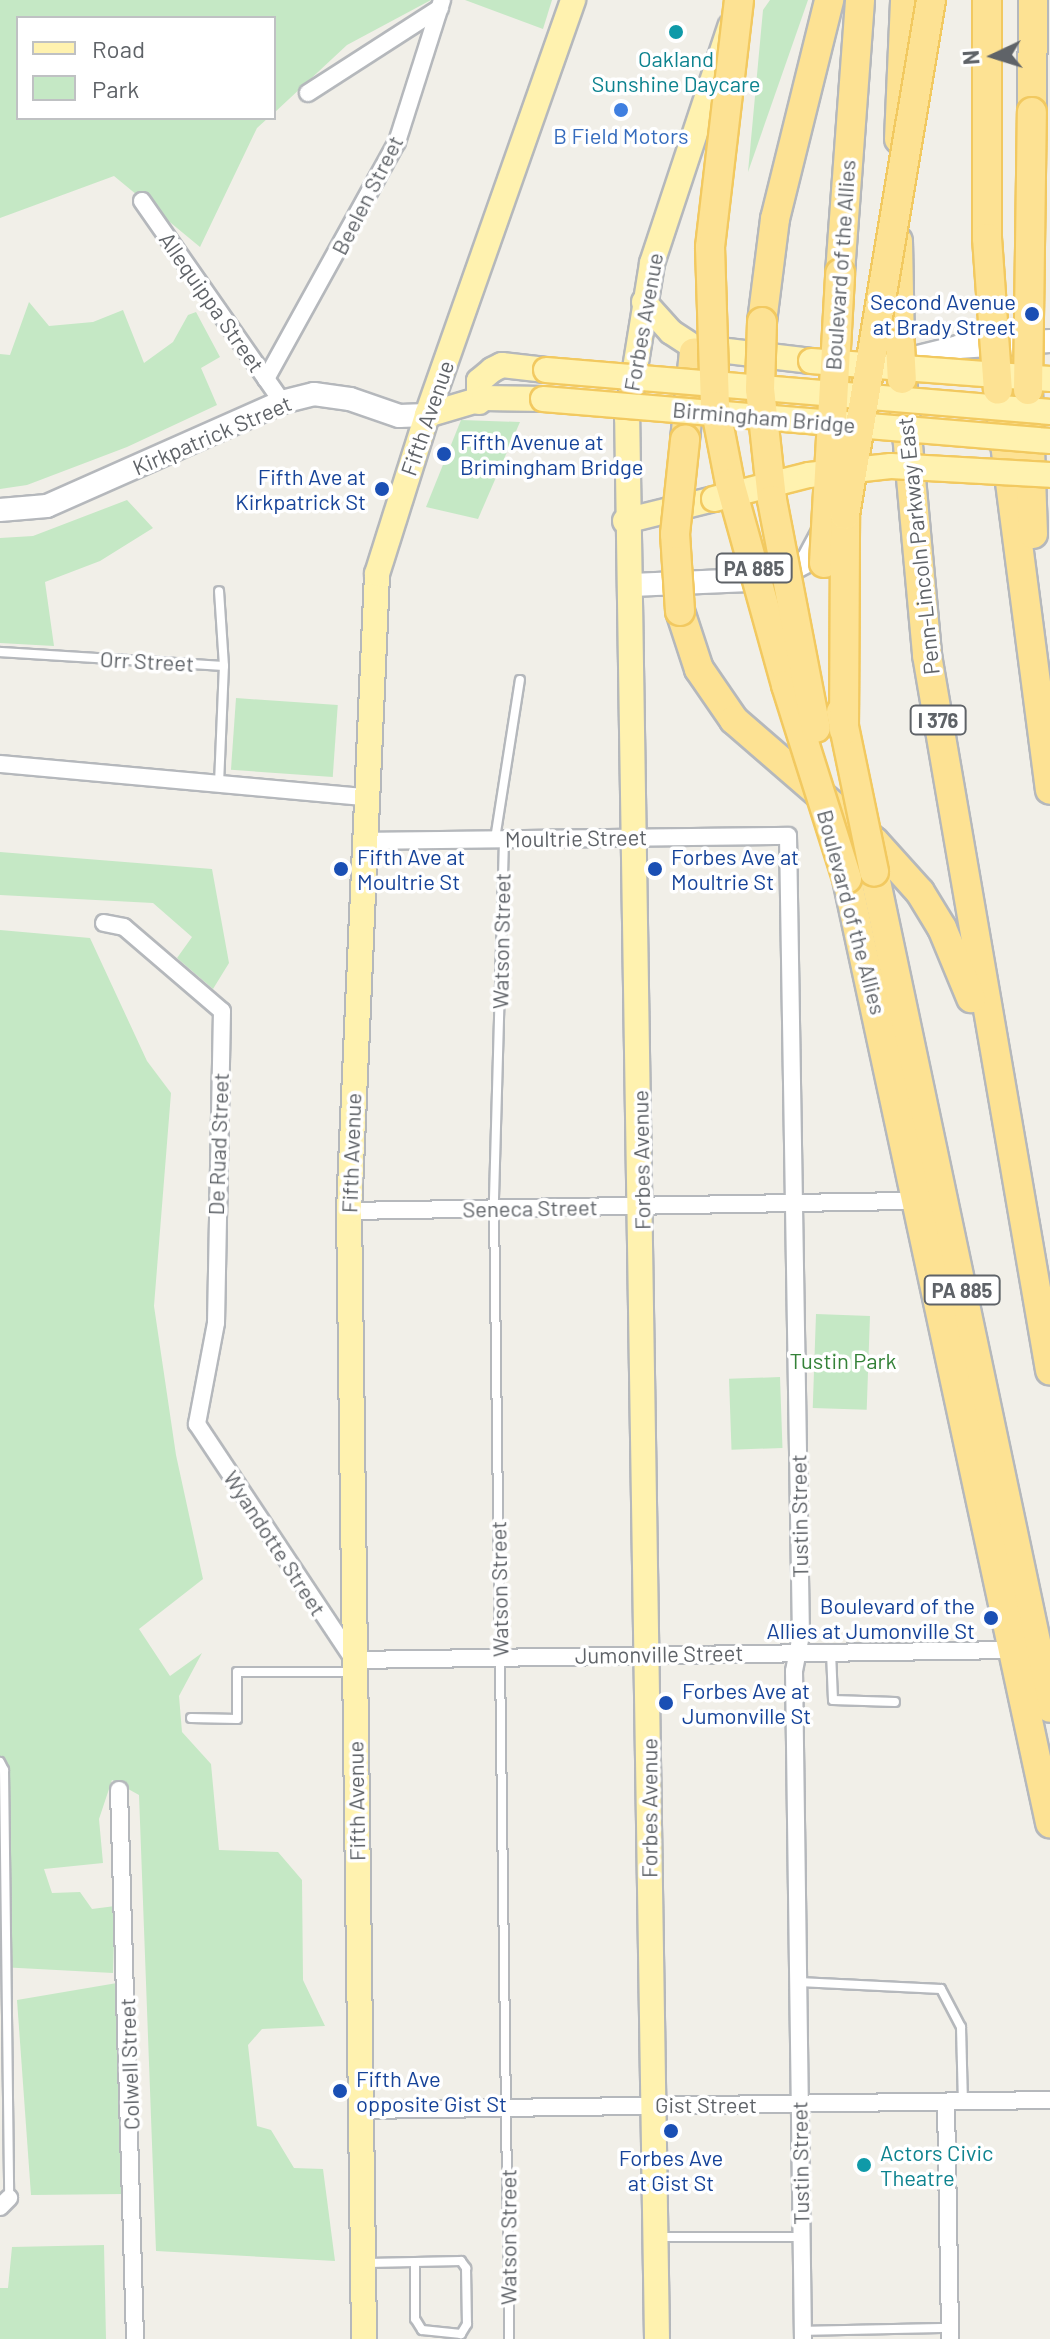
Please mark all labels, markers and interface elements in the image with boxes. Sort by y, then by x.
legend [16,16,276,120]
north arrow [954,16,1034,96]
marker: Oakland Sunshine Daycare [667,23,685,41]
text: Road [92,34,145,63]
place label: Oakland Sunshine Daycare [591,45,761,96]
text: N [957,49,984,66]
text: Park [92,74,139,103]
marker: B Field Motors [612,101,630,119]
place label: B Field Motors [553,123,689,149]
street label: Beelen Street [326,131,408,259]
street label: Boulevard of the Allies [819,159,861,371]
street label: Allequippa Street [154,227,270,377]
street label: Forbes Avenue [618,251,668,393]
place label: Second Avenue at Brady Street [870,288,1016,340]
marker: Second Avenue at Brady Street [1023,305,1041,323]
street label: Fifth Avenue [395,357,459,479]
street label: Kirkpatrick Street [129,390,295,480]
street label: Birmingham Bridge [671,396,857,438]
street label: Penn-Lincoln Parkway East [891,416,945,676]
place label: Fifth Avenue at Brimingham Bridge [460,428,643,480]
marker: Fifth Avenue at Brimingham Bridge [435,445,453,463]
place label: Fifth Ave at Kirkpatrick St [235,463,366,514]
marker: Fifth Ave at Kirkpatrick St [373,480,391,498]
road number: PA 885 [714,552,794,584]
street label: Orr Street [99,645,195,677]
road number: I 376 [908,704,968,736]
street label: Boulevard of the Allies [812,807,892,1017]
street label: Moultrie Street [505,824,647,852]
place label: Fifth Ave at Moultrie St [357,843,465,894]
place label: Forbes Ave at Moultrie St [671,843,799,894]
marker: Fifth Ave at Moultrie St [332,860,350,878]
marker: Forbes Ave at Moultrie St [646,860,664,878]
street label: Watson Street [487,873,515,1009]
street label: De Ruad Street [202,1072,234,1216]
street label: Forbes Avenue [627,1090,655,1230]
street label: Fifth Avenue [336,1093,366,1213]
street label: Seneca Street [462,1194,598,1222]
road number: PA 885 [922,1274,1002,1306]
park label: Tustin Park [789,1348,897,1374]
street label: Tustin Street [785,1454,813,1578]
street label: Wyandotte Street [218,1465,332,1621]
street label: Watson Street [485,1521,513,1657]
place label: Boulevard of the Allies at Jumonville St [767,1592,975,1644]
marker: Boulevard of the Allies at Jumonville St [982,1609,1000,1627]
street label: Jumonville Street [575,1639,743,1669]
place label: Forbes Ave at Jumonville St [682,1677,811,1728]
marker: Forbes Ave at Jumonville St [657,1694,675,1712]
street label: Forbes Avenue [636,1738,662,1878]
street label: Fifth Avenue [342,1741,370,1861]
street label: Colwell Street [114,1997,144,2131]
place label: Fifth Ave opposite Gist St [356,2065,507,2116]
marker: Fifth Ave opposite Gist St [331,2082,349,2100]
street label: Gist Street [655,2092,757,2118]
street label: Tustin Street [786,2101,814,2225]
marker: Forbes Ave at Gist St [662,2122,680,2140]
place label: Actors Civic Theatre [880,2139,994,2190]
place label: Forbes Ave at Gist St [619,2144,723,2196]
marker: Actors Civic Theatre [855,2156,873,2174]
street label: Watson Street [495,2169,521,2305]

